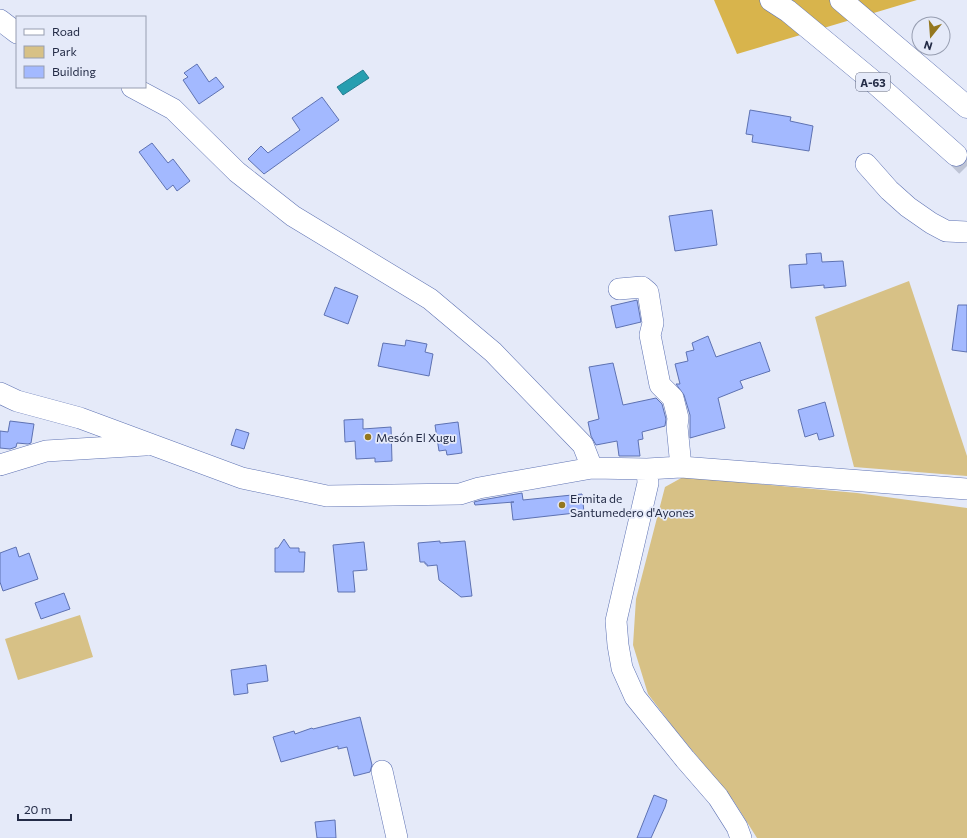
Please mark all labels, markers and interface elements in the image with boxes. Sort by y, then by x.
legend [16,16,146,88]
north arrow [911,16,951,56]
text: Road [52,24,80,38]
text: N [922,39,934,53]
text: Park [52,44,78,58]
text: Building [52,64,96,78]
road number: A-63 [856,73,890,91]
place label: Mesón El Xugu [376,430,456,444]
marker: Mesón El Xugu [363,432,373,442]
place label: Ermita de Santumedero d'Ayones [570,491,694,519]
marker: Ermita de Santumedero d'Ayones [557,500,567,510]
scale bar [18,796,71,822]
text: 20 m [24,802,51,816]

